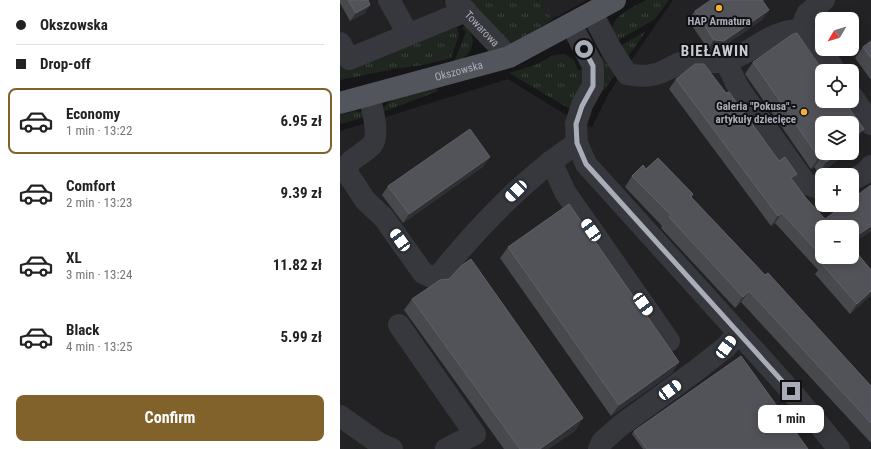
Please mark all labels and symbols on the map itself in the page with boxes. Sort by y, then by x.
marker: HAP Armatura [714,3,724,13]
street label: Towarowa [462,8,502,50]
north arrow [815,12,859,56]
place label: HAP Armatura [687,15,751,28]
route start [575,40,593,58]
district label: BIEŁAWIN [681,42,749,60]
street label: Okszowska [433,58,484,84]
place label: Galeria "Pokusa" - artykuły dziecięce [716,100,796,126]
marker: Galeria "Pokusa" - artykuły dziecięce [799,107,809,117]
car [503,178,529,204]
car [579,217,603,243]
car [388,227,412,253]
car [631,291,655,317]
car [714,334,738,360]
car [657,378,683,402]
route end [782,382,800,400]
callout: 1 min [758,405,824,433]

